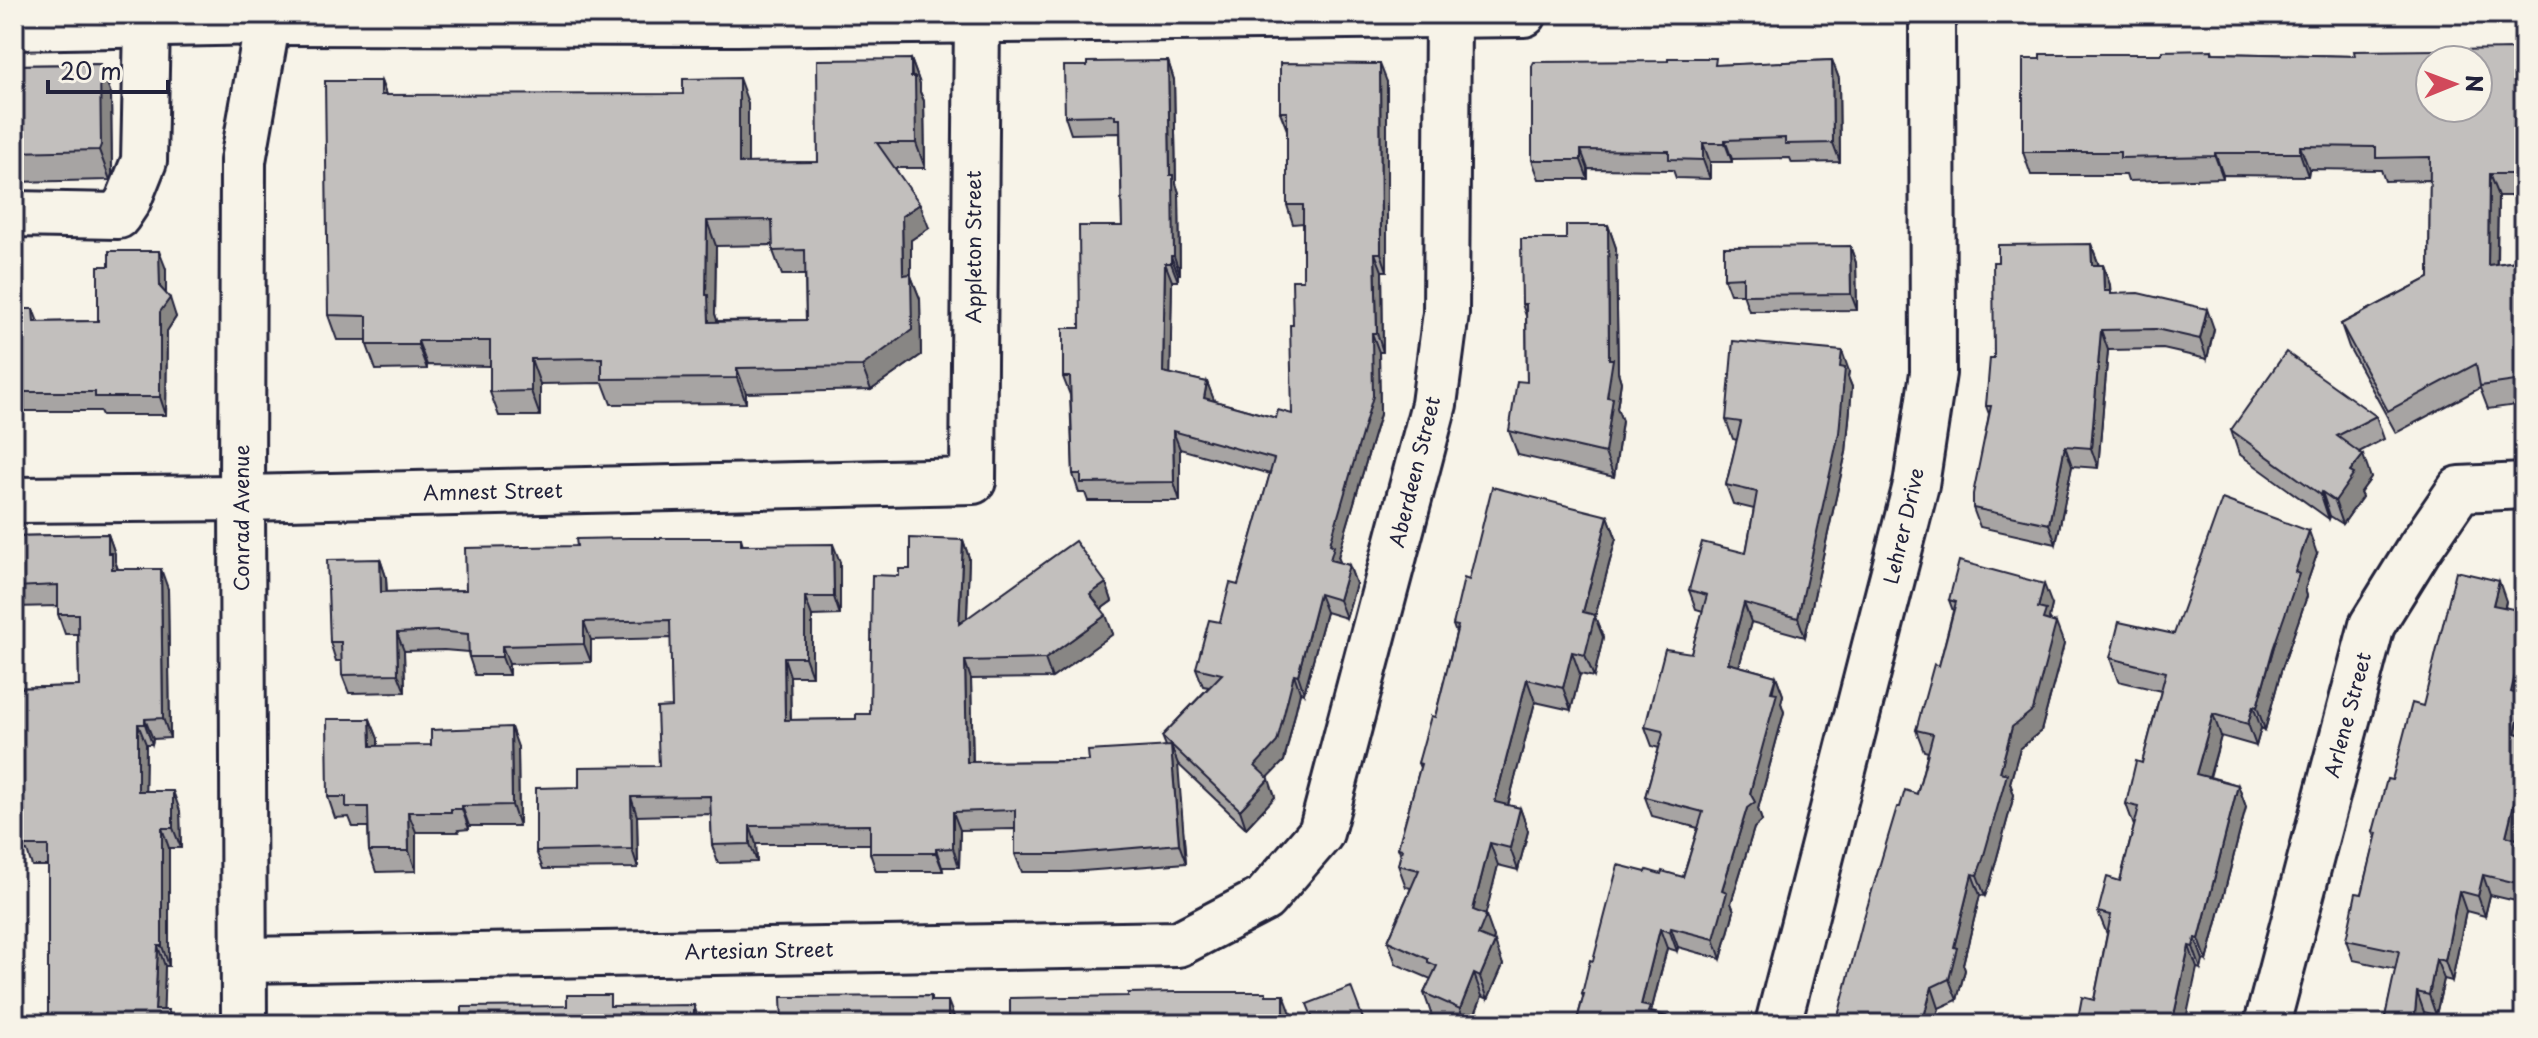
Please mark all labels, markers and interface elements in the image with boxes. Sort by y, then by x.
scale bar [48,44,168,94]
north arrow [2414,44,2494,124]
text: 20 m [60,52,122,88]
text: N [2459,75,2492,93]
street label: Appleton Street [958,170,988,324]
street label: Aberdeen Street [1381,393,1447,550]
street label: Conrad Avenue [226,445,256,591]
street label: Lehrer Drive [1875,465,1931,587]
street label: Amnest Street [423,475,563,507]
street label: Arlene Street [2316,649,2378,781]
street label: Artesian Street [684,934,834,966]

